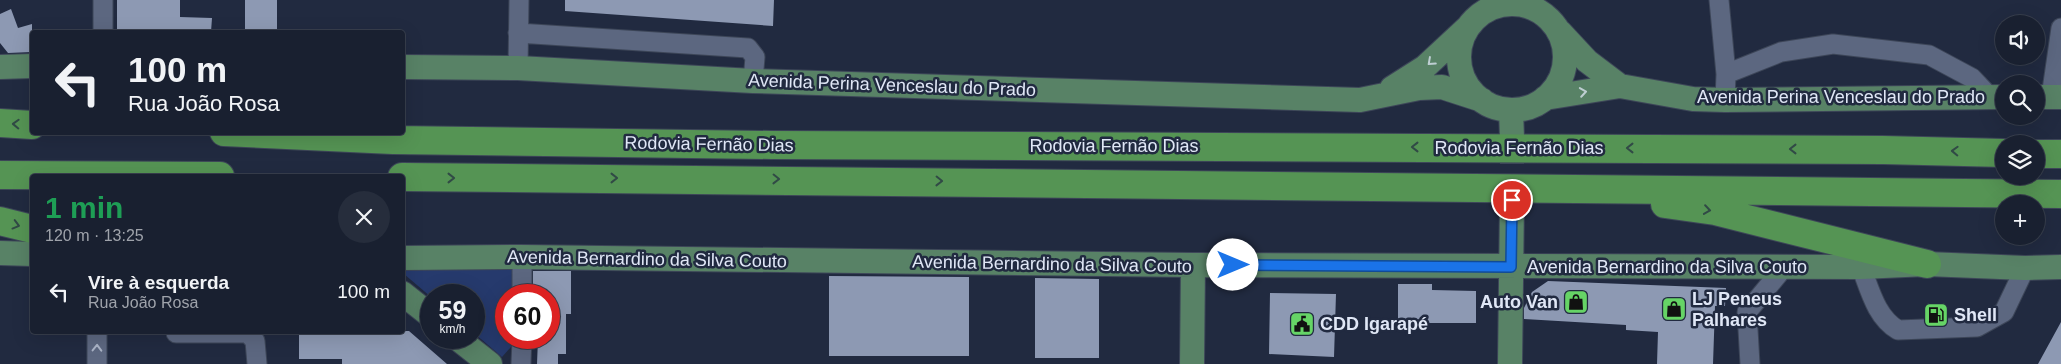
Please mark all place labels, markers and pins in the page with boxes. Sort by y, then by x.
pin [1491,179,1533,221]
shop icon: Auto Van [1563,289,1589,315]
place label: LJ Peneus Palhares [1692,289,1782,330]
place label: Auto Van [1480,292,1558,312]
shop icon: LJ Peneus Palhares [1661,296,1687,322]
fuel station icon: Shell [1923,302,1949,328]
place label: Shell [1954,305,1997,325]
public building icon: CDD Igarapé [1289,311,1315,337]
place label: CDD Igarapé [1320,314,1428,334]

